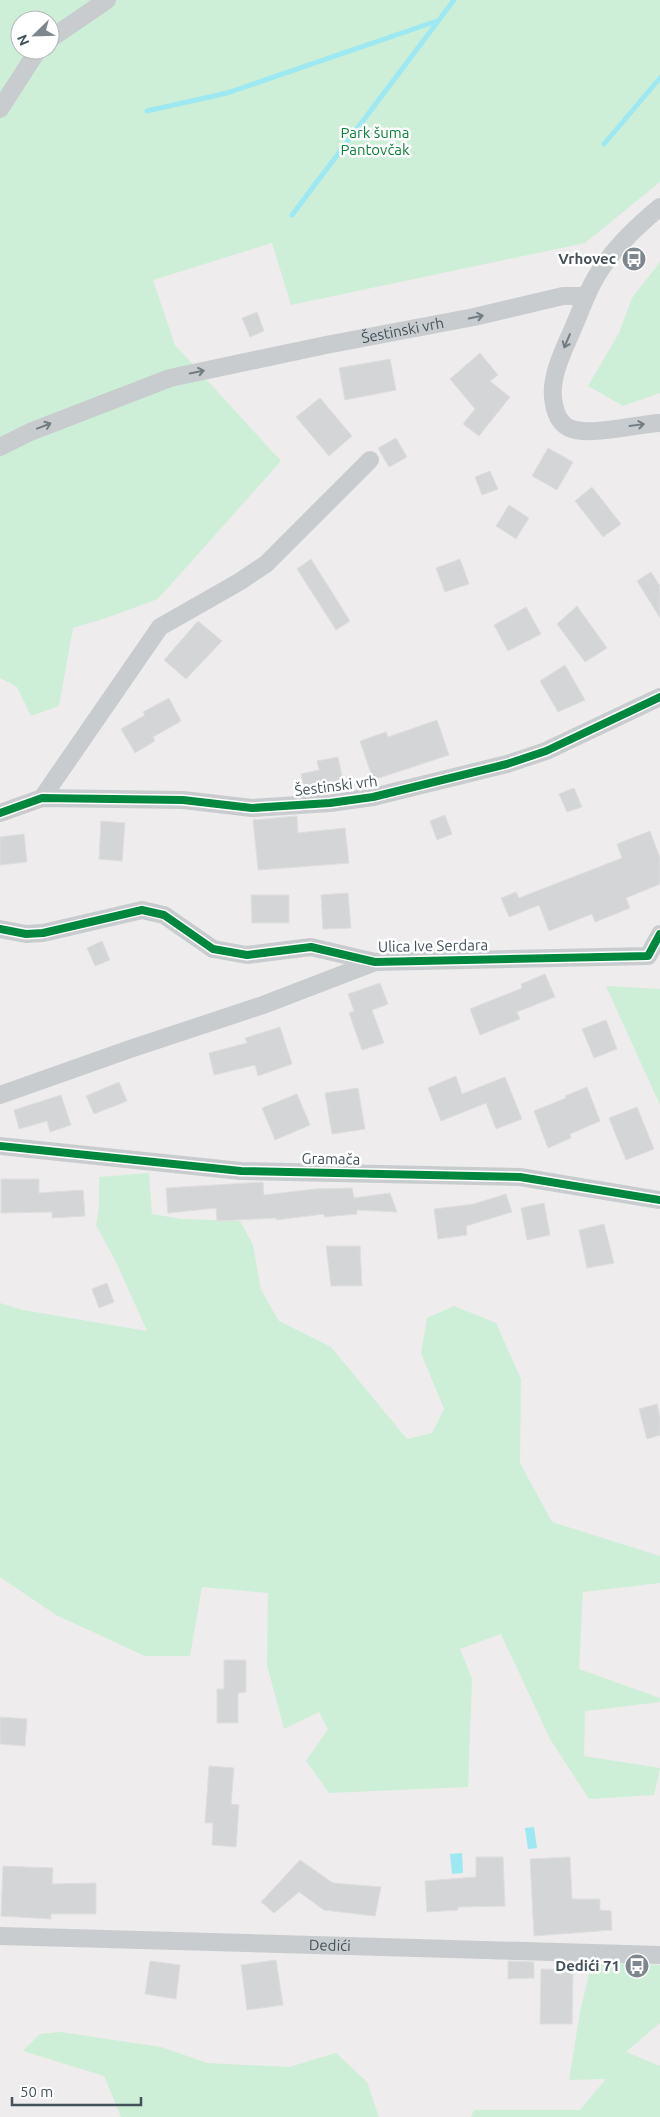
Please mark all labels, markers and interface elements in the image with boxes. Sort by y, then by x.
north arrow [10,10,60,60]
text: N [14,32,32,48]
park label: Park šuma Pantovčak [340,124,410,158]
bus stop icon: Vrhovec [621,246,647,272]
place label: Vrhovec [558,250,616,267]
one-way arrow [468,312,484,321]
street label: Šestinski vrh [360,314,445,346]
one-way arrow [562,333,572,348]
one-way arrow [189,367,205,377]
one-way arrow [628,420,644,430]
one-way arrow [36,421,51,430]
street label: Šestinski vrh [293,772,378,799]
street label: Ulica Ive Serdara [378,936,488,955]
street label: Gramača [302,1149,360,1168]
street label: Dedići [309,1936,351,1954]
bus stop icon: Dedići 71 [624,1953,650,1979]
place label: Dedići 71 [555,1957,620,1974]
scale bar [12,2074,141,2106]
text: 50 m [20,2083,53,2100]

